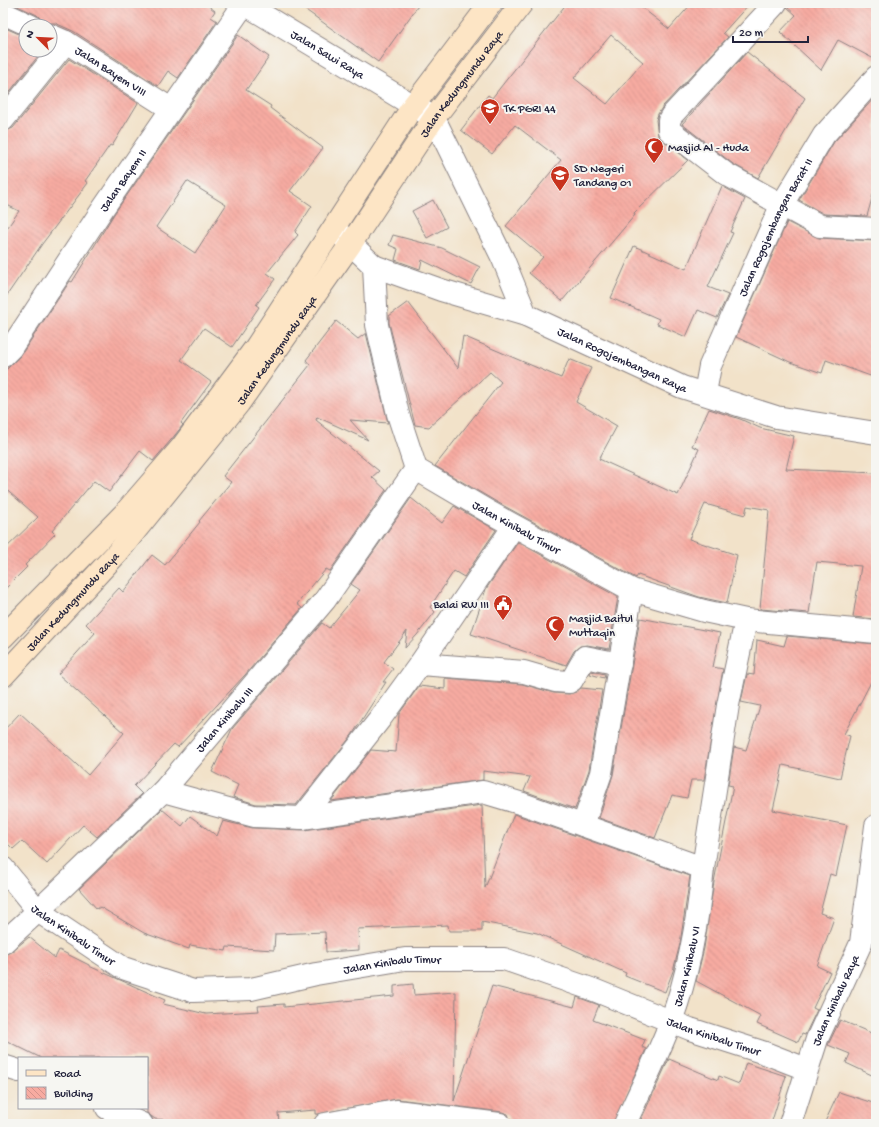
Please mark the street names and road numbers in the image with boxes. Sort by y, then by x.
street label: Jalan Sawi Raya [287,28,366,83]
street label: Jalan Kedungmundu Raya [418,29,507,141]
street label: Jalan Bayem VIII [71,44,149,101]
street label: Jalan Bayem II [98,147,151,215]
street label: Jalan Rogojembangan Barat II [737,156,817,299]
street label: Jalan Kedungmundu Raya [235,294,321,408]
street label: Jalan Rogojembangan Raya [555,325,689,397]
street label: Jalan Kinibalu Timur [469,499,564,559]
street label: Jalan Kedungmundu Raya [25,550,123,655]
street label: Jalan Kinibalu III [194,685,257,756]
street label: Jalan Kinibalu Timur [27,903,118,971]
street label: Jalan Kinibalu VI [672,925,704,1009]
street label: Jalan Kinibalu Raya [810,953,864,1048]
street label: Jalan Kinibalu Timur [342,954,442,978]
street label: Jalan Kinibalu Timur [664,1015,764,1061]

